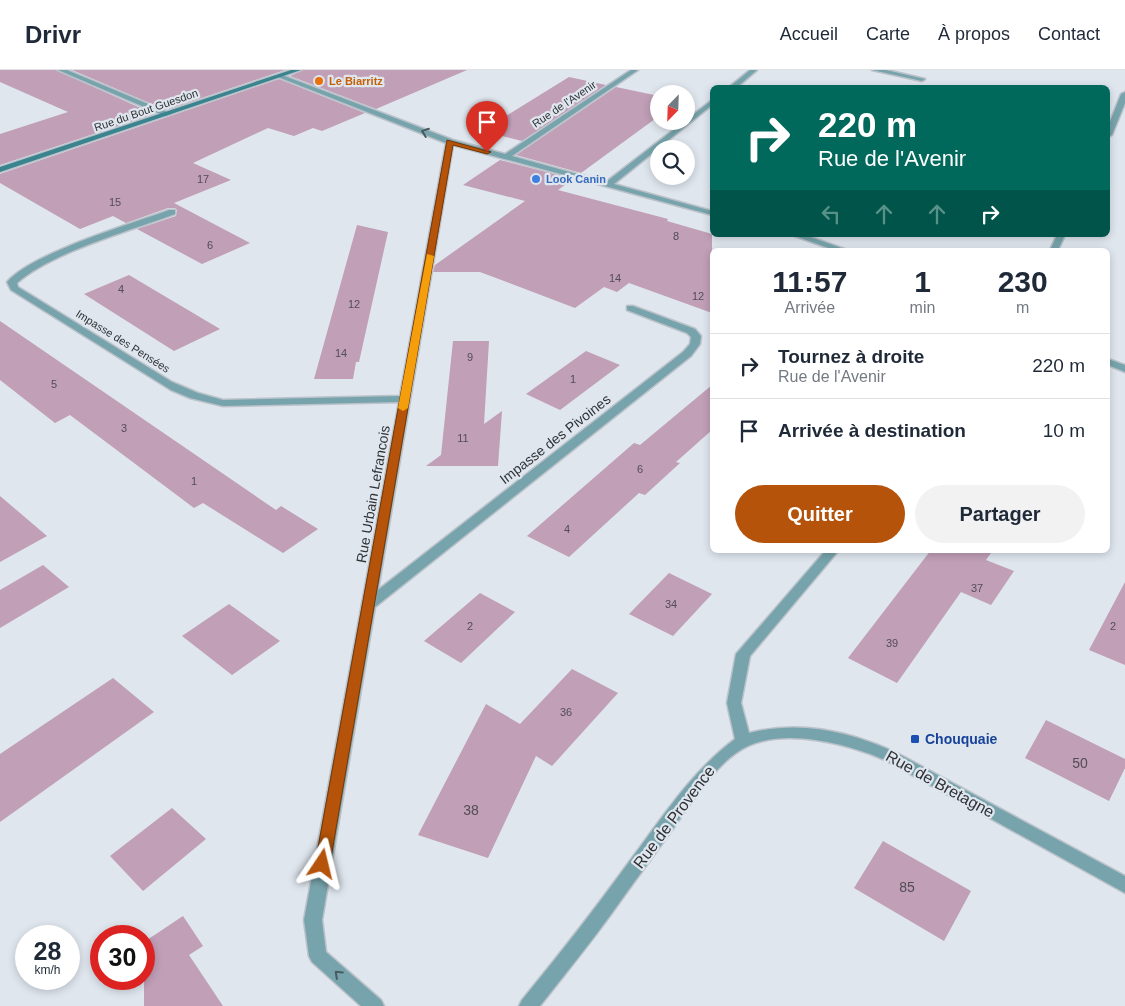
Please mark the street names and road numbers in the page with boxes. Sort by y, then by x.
street label: Rue de l'Avenir [530,78,598,130]
street label: Rue du Bout Guesdon [93,87,199,133]
street label: Impasse des Pensées [74,307,172,375]
street label: Impasse des Pivoines [496,391,614,487]
street label: Rue Urbain Lefrancois [353,424,393,564]
street label: Rue de Bretagne [883,747,997,821]
street label: Rue de Provence [630,762,718,871]

